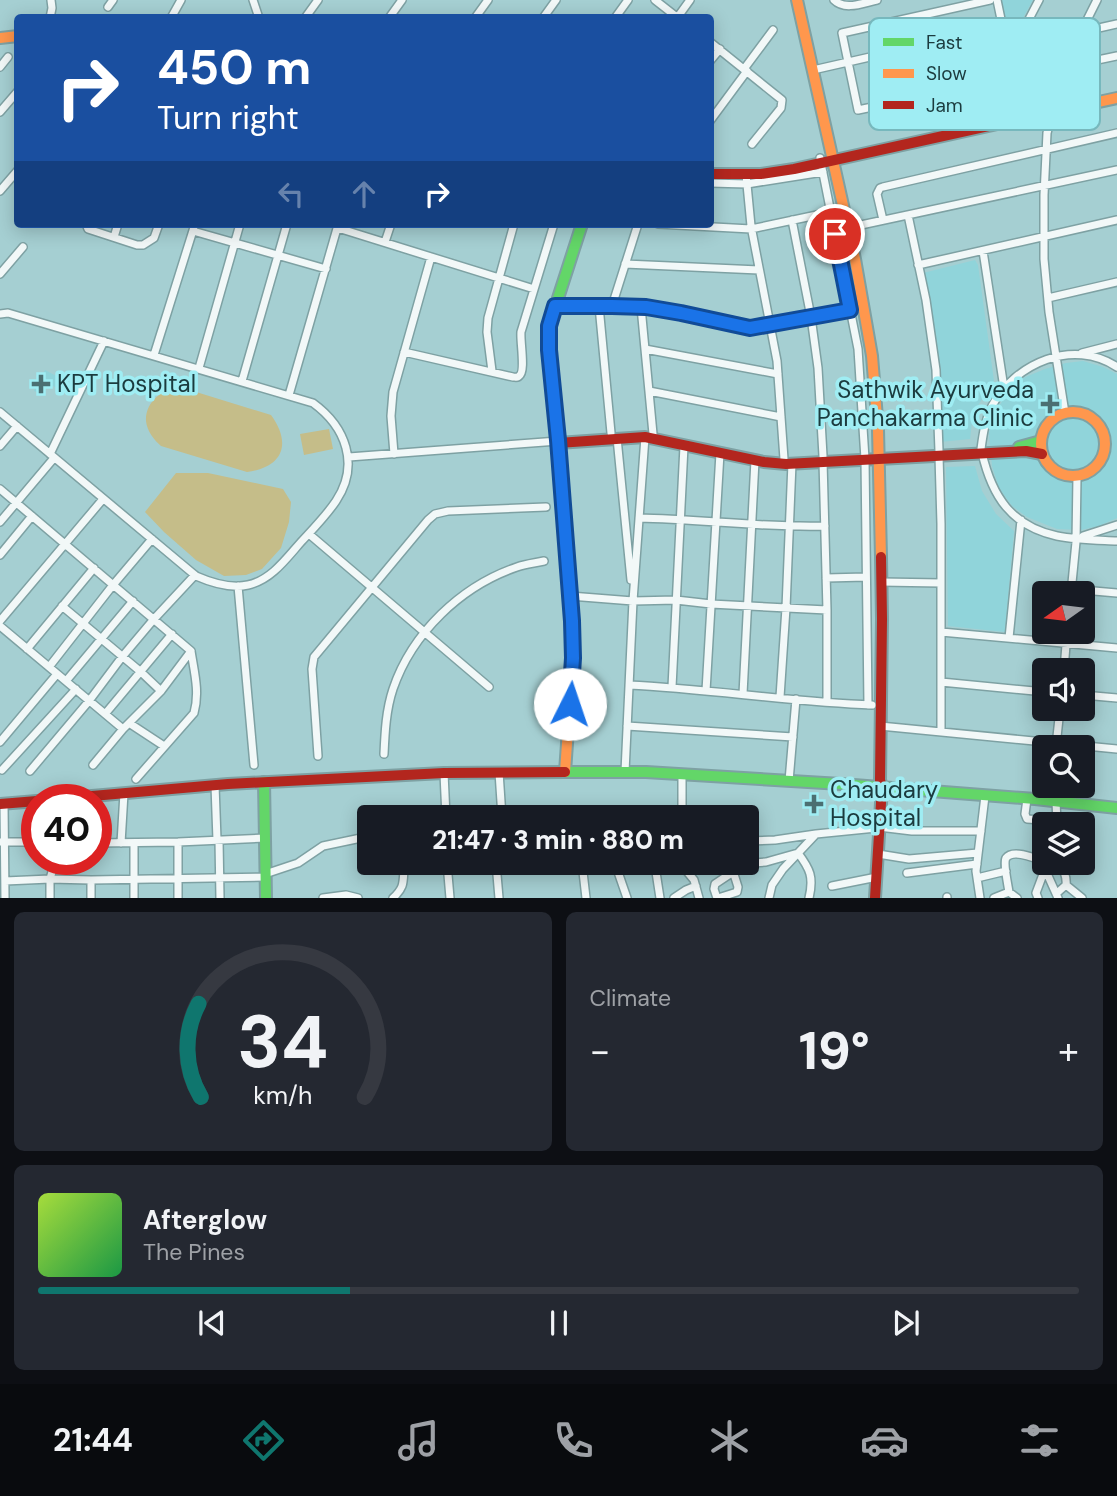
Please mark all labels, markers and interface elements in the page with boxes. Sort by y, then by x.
legend [869,18,1100,130]
text: Fast [926,30,962,55]
text: 450 m [157,35,311,99]
icon: right [42,42,133,133]
text: Slow [926,61,967,86]
text: Jam [926,93,963,118]
text: Turn right [157,97,299,139]
icon: left [272,175,310,213]
icon: ahead [345,175,383,213]
icon: right [418,175,456,213]
pin [805,204,865,264]
icon: arrive [816,215,854,253]
place label: KPT Hospital [57,368,196,399]
marker: KPT Hospital [31,374,51,394]
place label: Sathwik Ayurveda Panchakarma Clinic [817,374,1034,433]
marker: Sathwik Ayurveda Panchakarma Clinic [1040,394,1060,414]
north arrow [1032,581,1096,644]
map controls [1032,581,1095,875]
button: sound [1032,658,1095,721]
position arrow [533,667,607,741]
button: search [1032,735,1095,798]
place label: Chaudary Hospital [830,774,938,833]
speed limit sign: 40 [21,784,112,875]
marker: Chaudary Hospital [804,794,824,814]
button: layers [1032,812,1095,875]
text: 21:47 · 3 min · 880 m [432,823,684,857]
text: Climate [590,983,671,1013]
text: 34 [237,996,328,1091]
text: 19° [799,1017,870,1085]
text: − [590,1026,610,1076]
text: + [1058,1026,1079,1076]
text: km/h [253,1079,312,1112]
text: Afterglow [143,1203,267,1237]
text: The Pines [143,1237,245,1267]
icon: previous [193,1304,231,1342]
icon: pause [540,1304,578,1342]
icon: next [887,1304,925,1342]
icon: directions [239,1416,288,1465]
icon: music [394,1416,443,1465]
icon: phone [549,1416,598,1465]
icon: climate [705,1416,754,1465]
icon: car [860,1416,909,1465]
icon: filters [1015,1416,1064,1465]
text: 21:44 [53,1419,133,1461]

